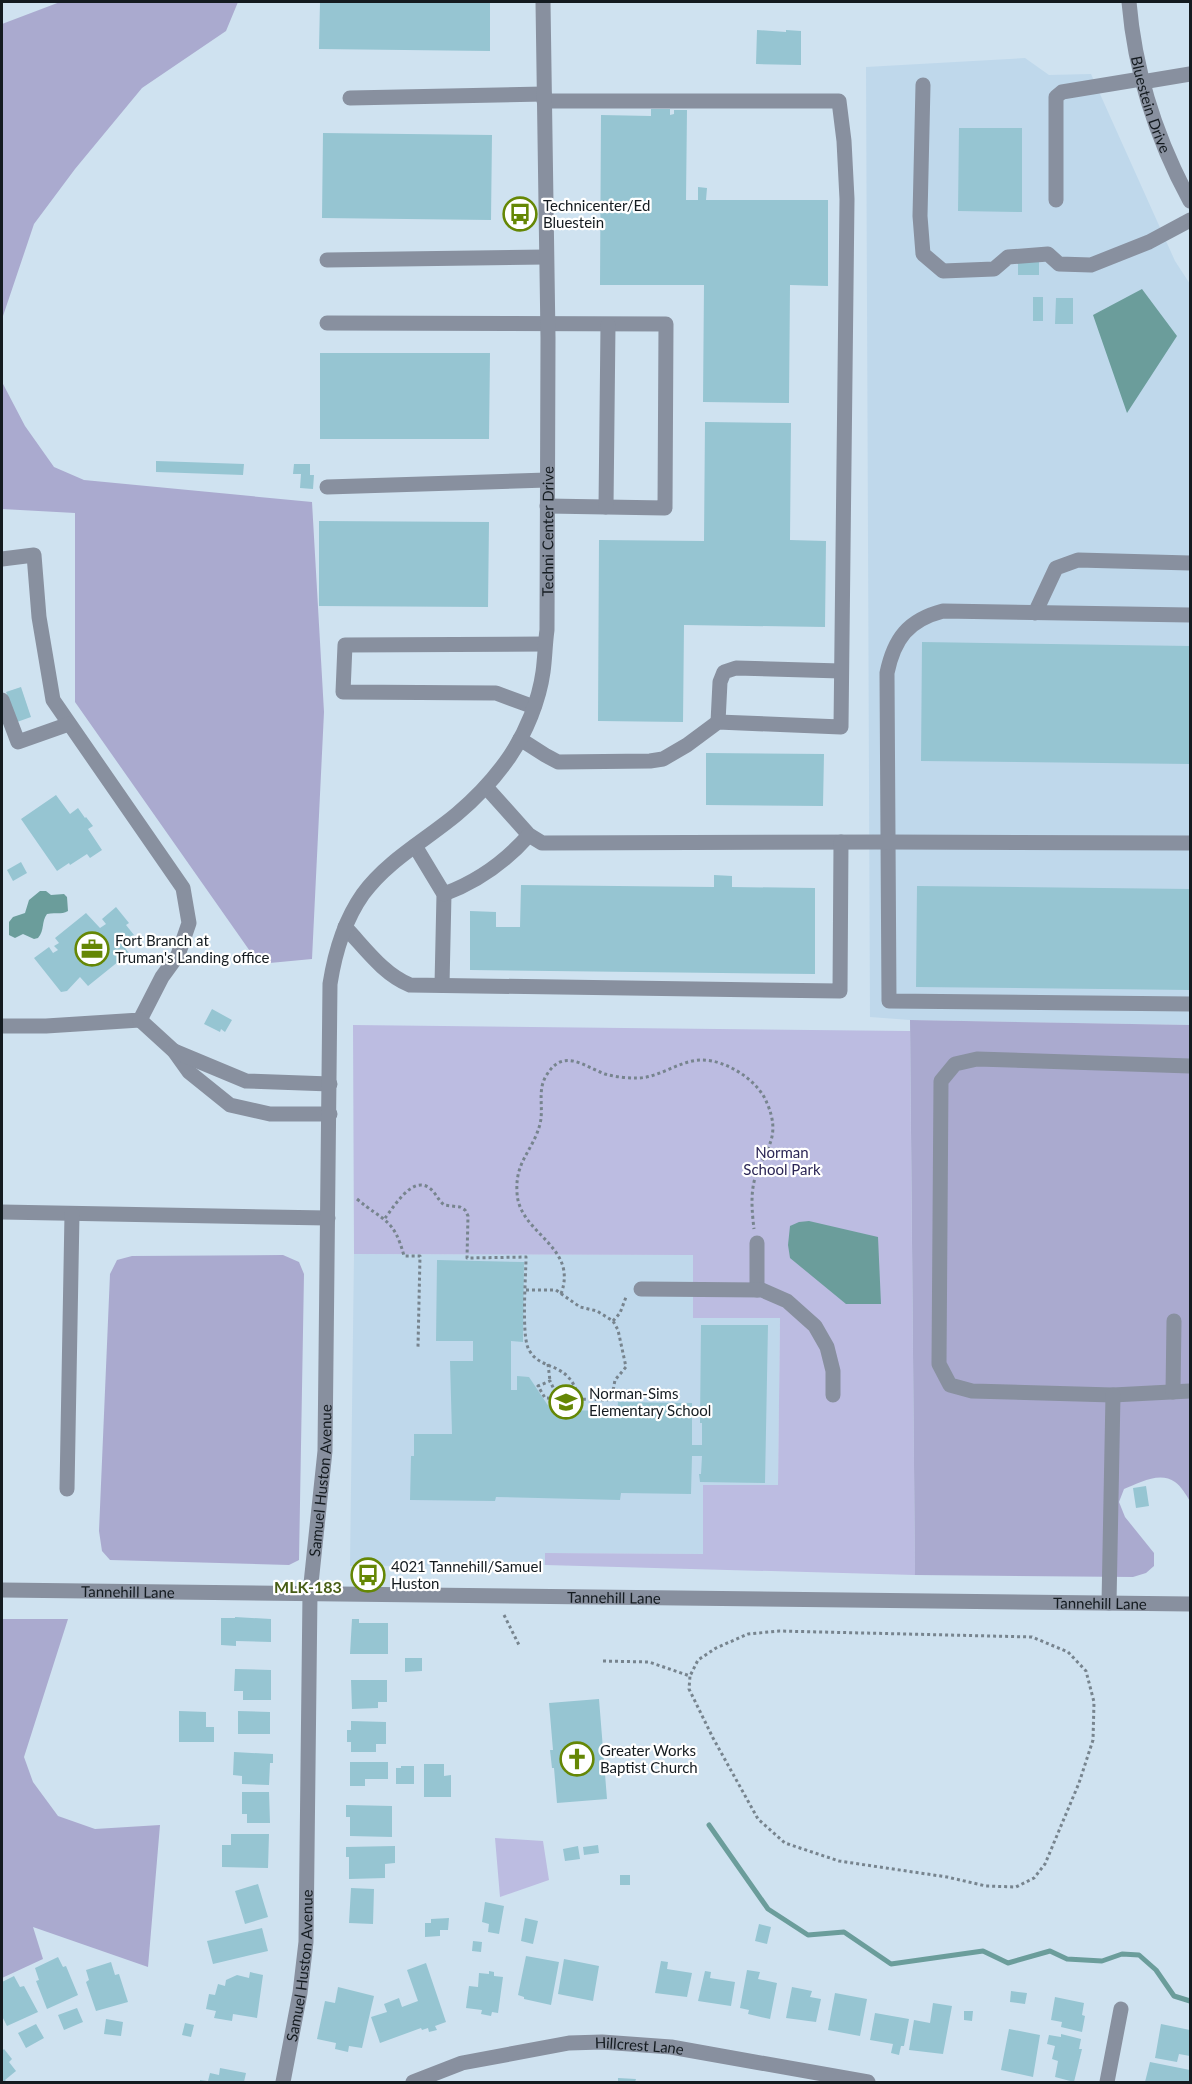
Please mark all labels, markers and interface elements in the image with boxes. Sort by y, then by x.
street label: Bluestein Drive [1128,54,1175,156]
bus stop icon: Technicenter/Ed Bluestein [502,196,538,232]
place label: Technicenter/Ed Bluestein [543,196,650,231]
street label: Techni Center Drive [538,466,557,597]
office icon: Fort Branch at Truman's Landing office [74,931,110,967]
place label: Fort Branch at Truman's Landing office [115,931,270,966]
park label: Norman School Park [743,1143,821,1178]
school or university icon: Norman-Sims Elementary School [548,1384,584,1420]
place label: Norman-Sims Elementary School [589,1384,711,1419]
street label: Samuel Huston Avenue [305,1404,335,1558]
bus stop icon: 4021 Tannehill/Samuel Huston [350,1557,386,1593]
place label: 4021 Tannehill/Samuel Huston [391,1557,542,1592]
district label: MLK-183 [274,1577,342,1596]
street label: Tannehill Lane [81,1582,175,1601]
street label: Tannehill Lane [567,1588,661,1607]
street label: Tannehill Lane [1053,1593,1147,1612]
church icon: Greater Works Baptist Church [559,1741,595,1777]
place label: Greater Works Baptist Church [600,1741,698,1776]
street label: Samuel Huston Avenue [282,1889,316,2043]
street label: Hillcrest Lane [595,2033,686,2058]

